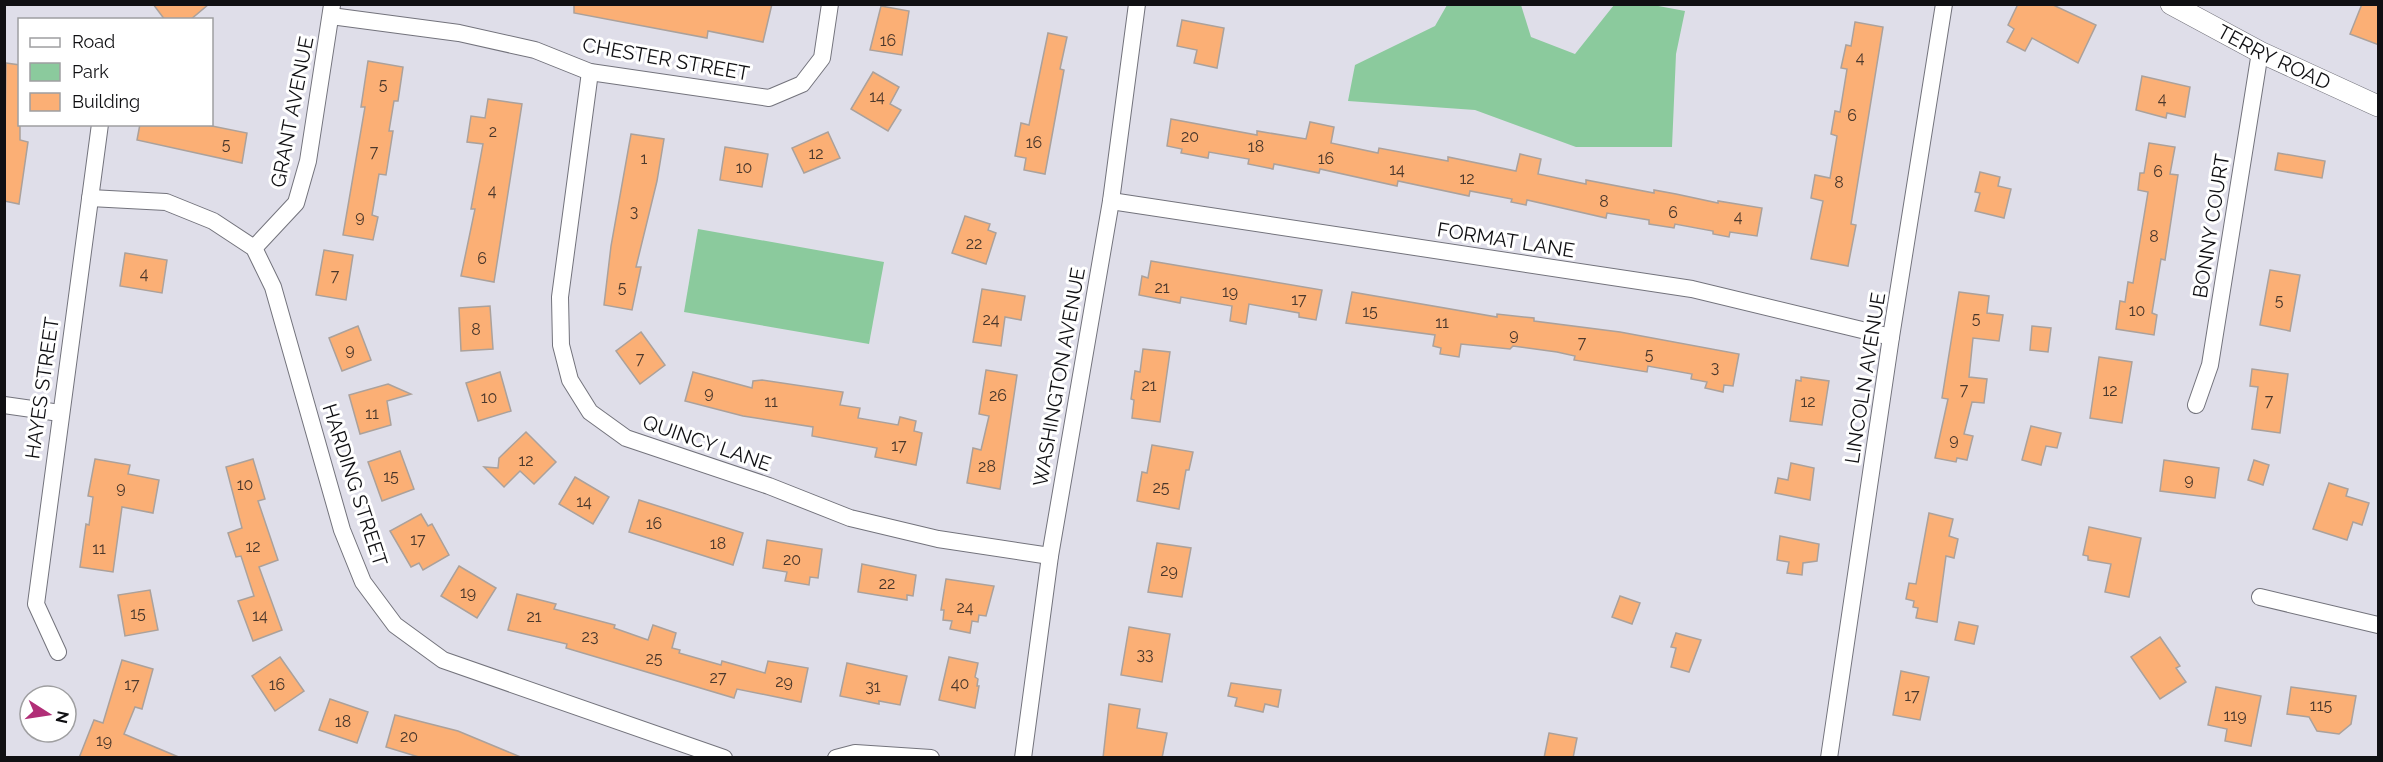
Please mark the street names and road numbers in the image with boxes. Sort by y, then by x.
street label: TERRY ROAD [2213,19,2334,95]
street label: CHESTER STREET [581,32,751,86]
street label: GRANT AVENUE [266,35,318,189]
street label: BONNY COURT [2188,152,2234,300]
street label: FORMAT LANE [1436,217,1576,263]
street label: WASHINGTON AVENUE [1028,266,1090,488]
street label: LINCOLN AVENUE [1840,291,1890,465]
street label: HAYES STREET [20,316,64,460]
street label: HARDING STREET [317,401,393,569]
street label: QUINCY LANE [640,410,774,476]

